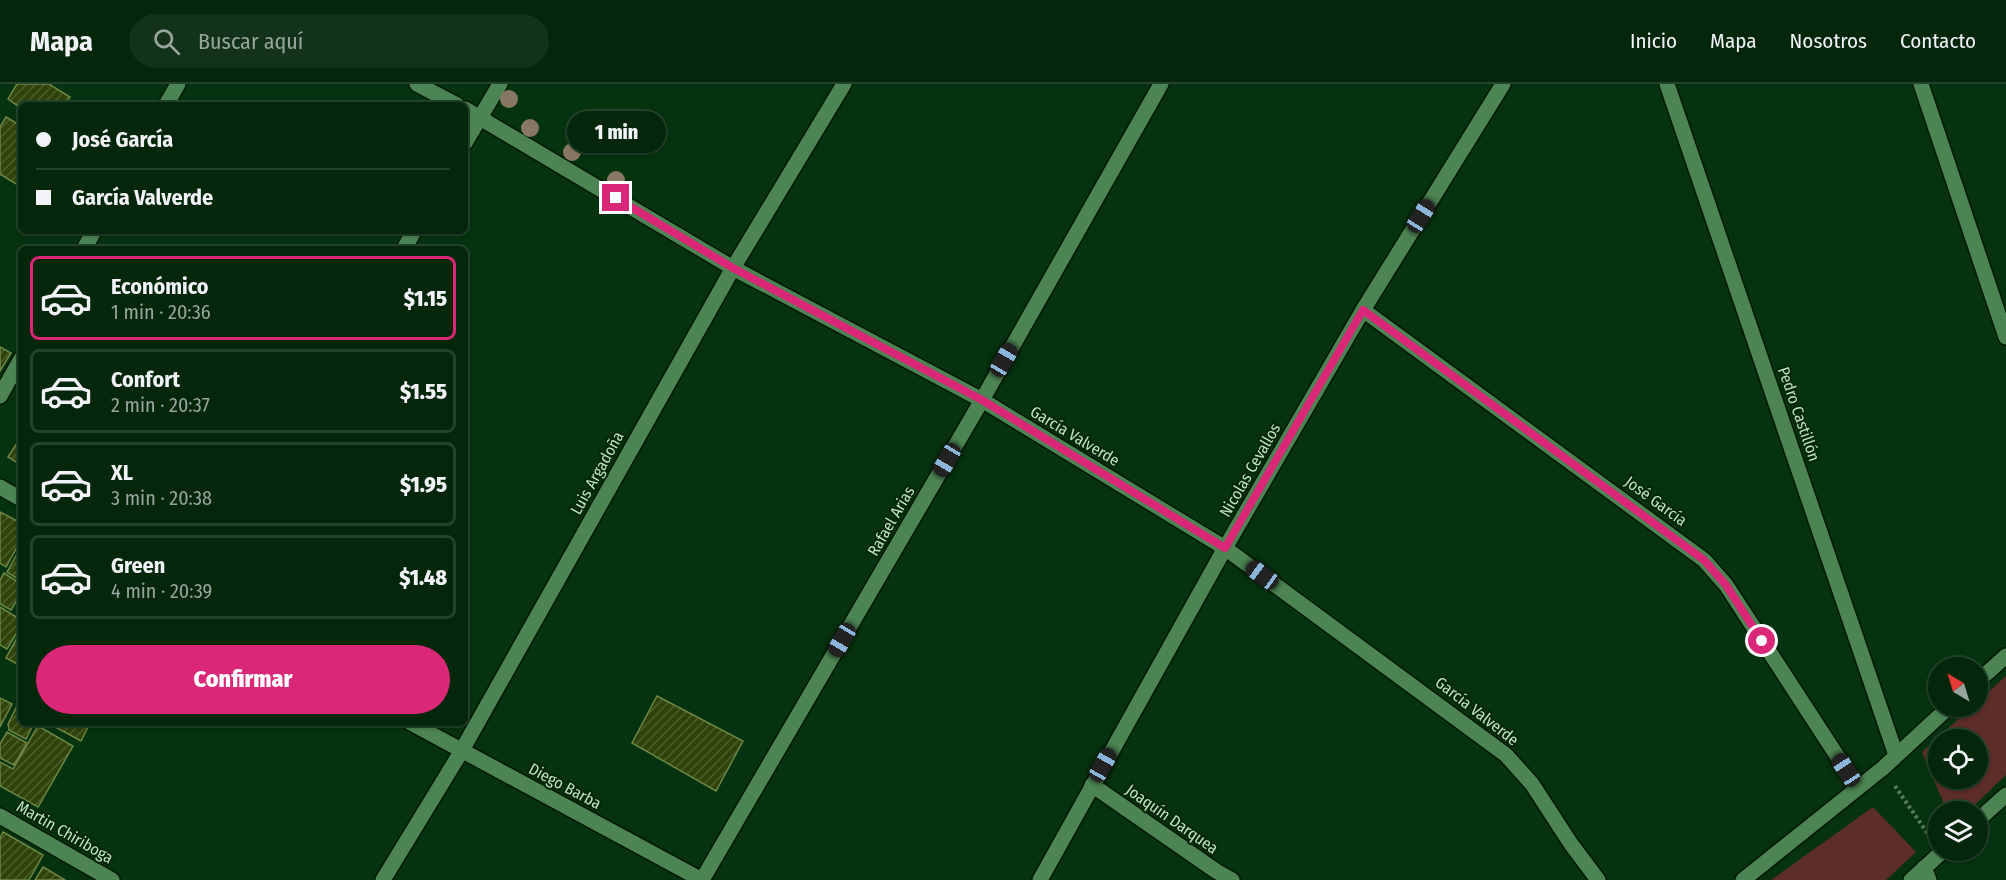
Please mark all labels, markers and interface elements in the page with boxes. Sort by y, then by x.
search box [129,14,549,68]
text: Mapa [30,25,93,58]
icon: search [150,25,183,58]
text: Buscar aquí [198,28,303,55]
text: Inicio [1630,28,1677,54]
text: Mapa [1710,28,1757,54]
text: Nosotros [1790,28,1867,54]
text: Contacto [1900,28,1976,54]
callout: 1 min [566,111,666,153]
text: 1 min [595,120,638,144]
text: José García [72,126,173,153]
text: García Valverde [72,184,213,211]
route end [602,184,629,211]
car [1404,196,1438,236]
icon: car [39,271,93,325]
text: Económico [111,273,209,300]
text: $1.15 [404,285,447,312]
text: 1 min · 20:36 [111,300,211,324]
car [987,340,1021,380]
icon: car [39,364,93,418]
street label: Pedro Castillón [1774,364,1824,464]
text: Confort [111,366,180,393]
text: $1.55 [400,378,447,405]
text: 2 min · 20:37 [111,393,210,417]
street label: García Valverde [1027,402,1123,470]
street label: Nicolas Cevallos [1216,420,1285,520]
street label: Luis Argadoña [566,428,628,518]
car [930,440,964,480]
icon: car [39,457,93,511]
text: XL [111,459,133,486]
text: $1.95 [400,471,447,498]
street label: José García [1621,472,1691,530]
street label: Rafael Arias [863,483,919,559]
text: 3 min · 20:38 [111,486,212,510]
icon: car [39,550,93,604]
text: Green [111,552,165,579]
car [1242,557,1282,593]
text: $1.48 [399,564,447,591]
text: 4 min · 20:39 [111,579,212,603]
car [825,620,859,660]
route start [1748,627,1775,654]
button: Confirmar [36,645,450,714]
north arrow [1928,657,1988,717]
map controls [1928,657,1988,861]
street label: García Valverde [1432,673,1522,749]
button: locate [1928,729,1988,789]
car [1086,745,1120,785]
car [1829,750,1863,790]
street label: Diego Barba [526,759,604,813]
street label: Joaquín Darquea [1122,780,1222,858]
street label: Martin Chiriboga [13,797,117,867]
button: layers [1928,801,1988,861]

